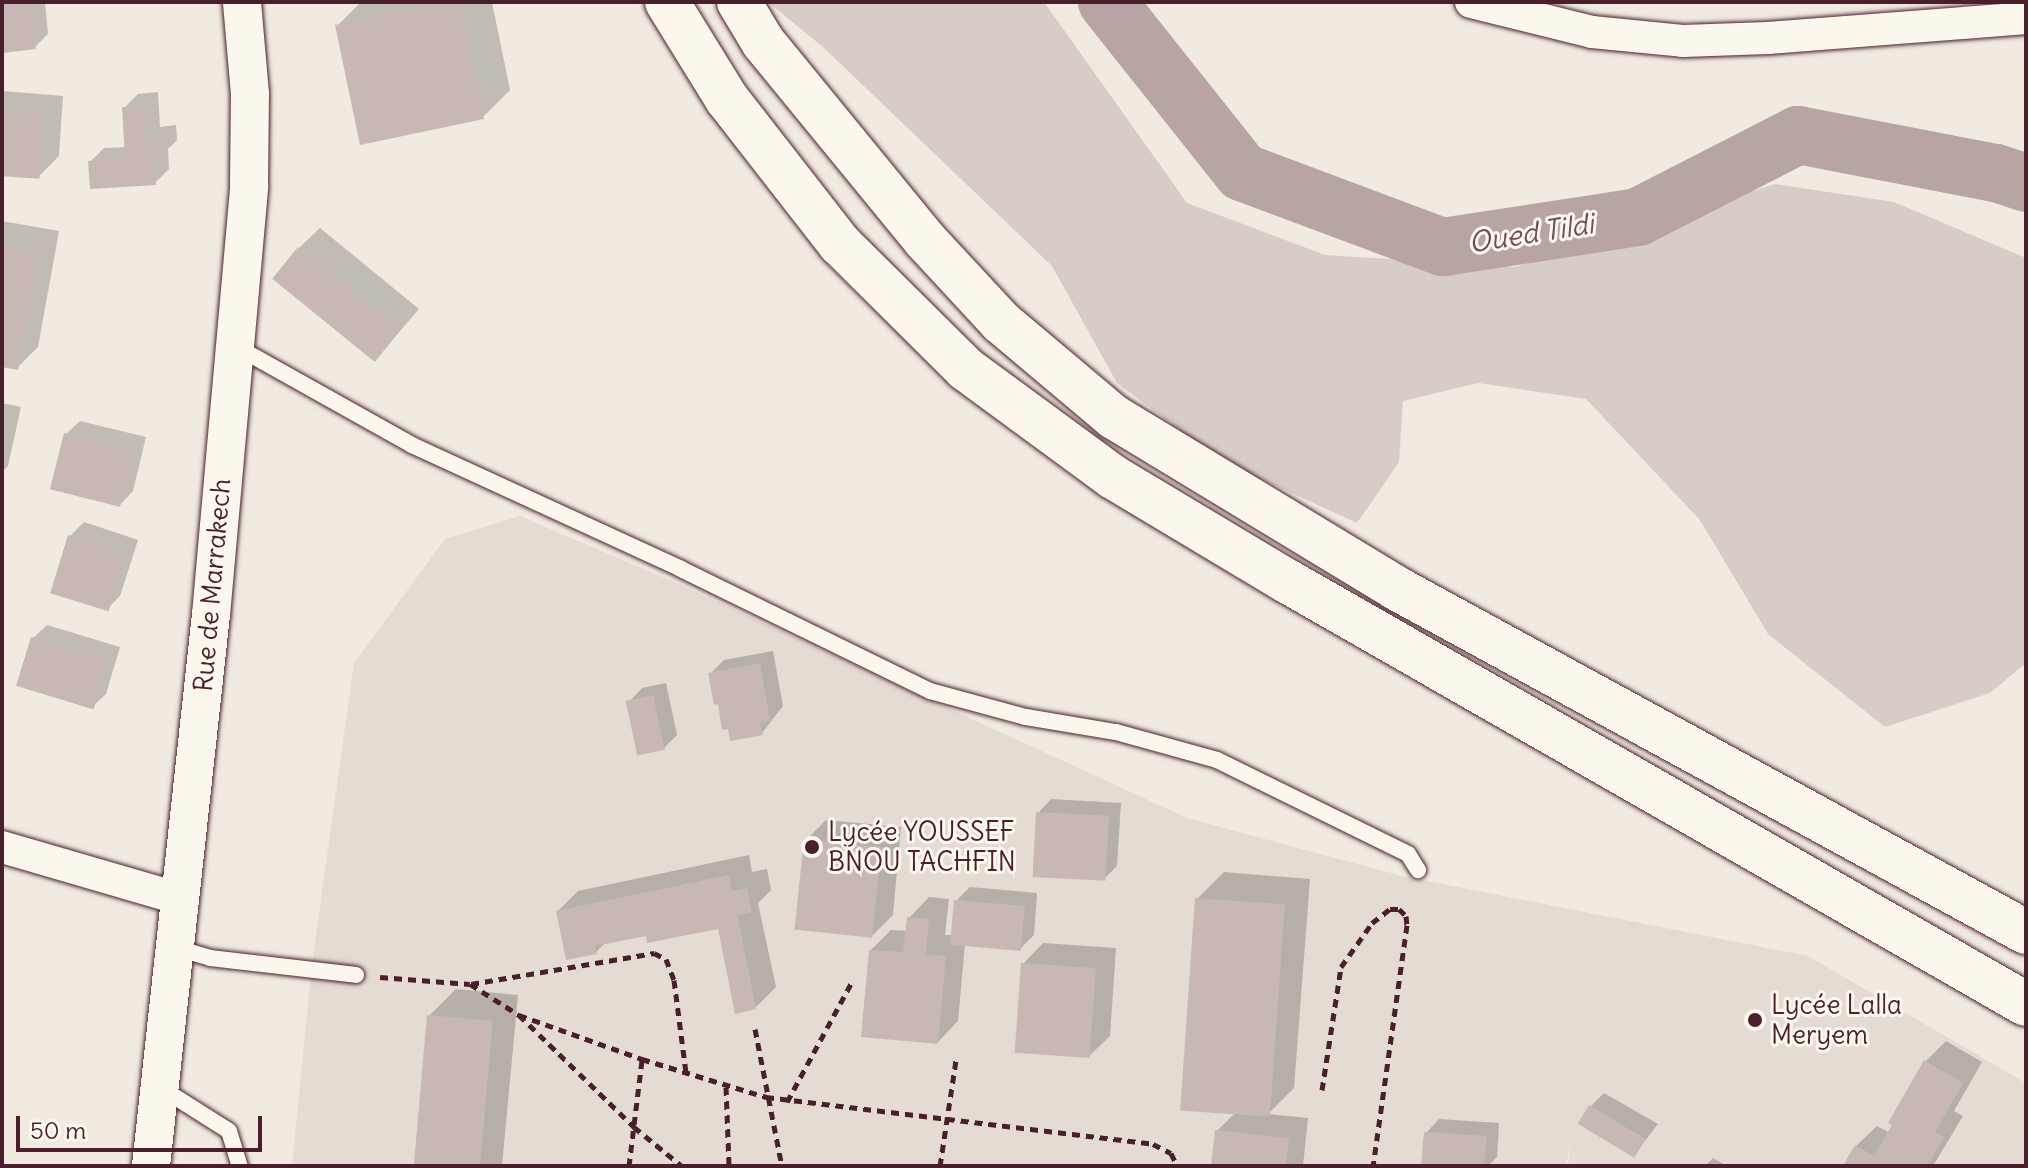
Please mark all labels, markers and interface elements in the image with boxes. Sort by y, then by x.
water label: Oued Tildi [1466,207,1596,259]
street label: Rue de Marrakech [187,477,237,693]
place label: Lycée YOUSSEF BNOU TACHFIN [828,816,1016,878]
marker: Lycée YOUSSEF BNOU TACHFIN [803,838,821,856]
place label: Lycée Lalla Meryem [1771,989,1902,1050]
marker: Lycée Lalla Meryem [1746,1011,1764,1029]
scale bar [20,1100,266,1150]
text: 50 m [30,1115,86,1145]

